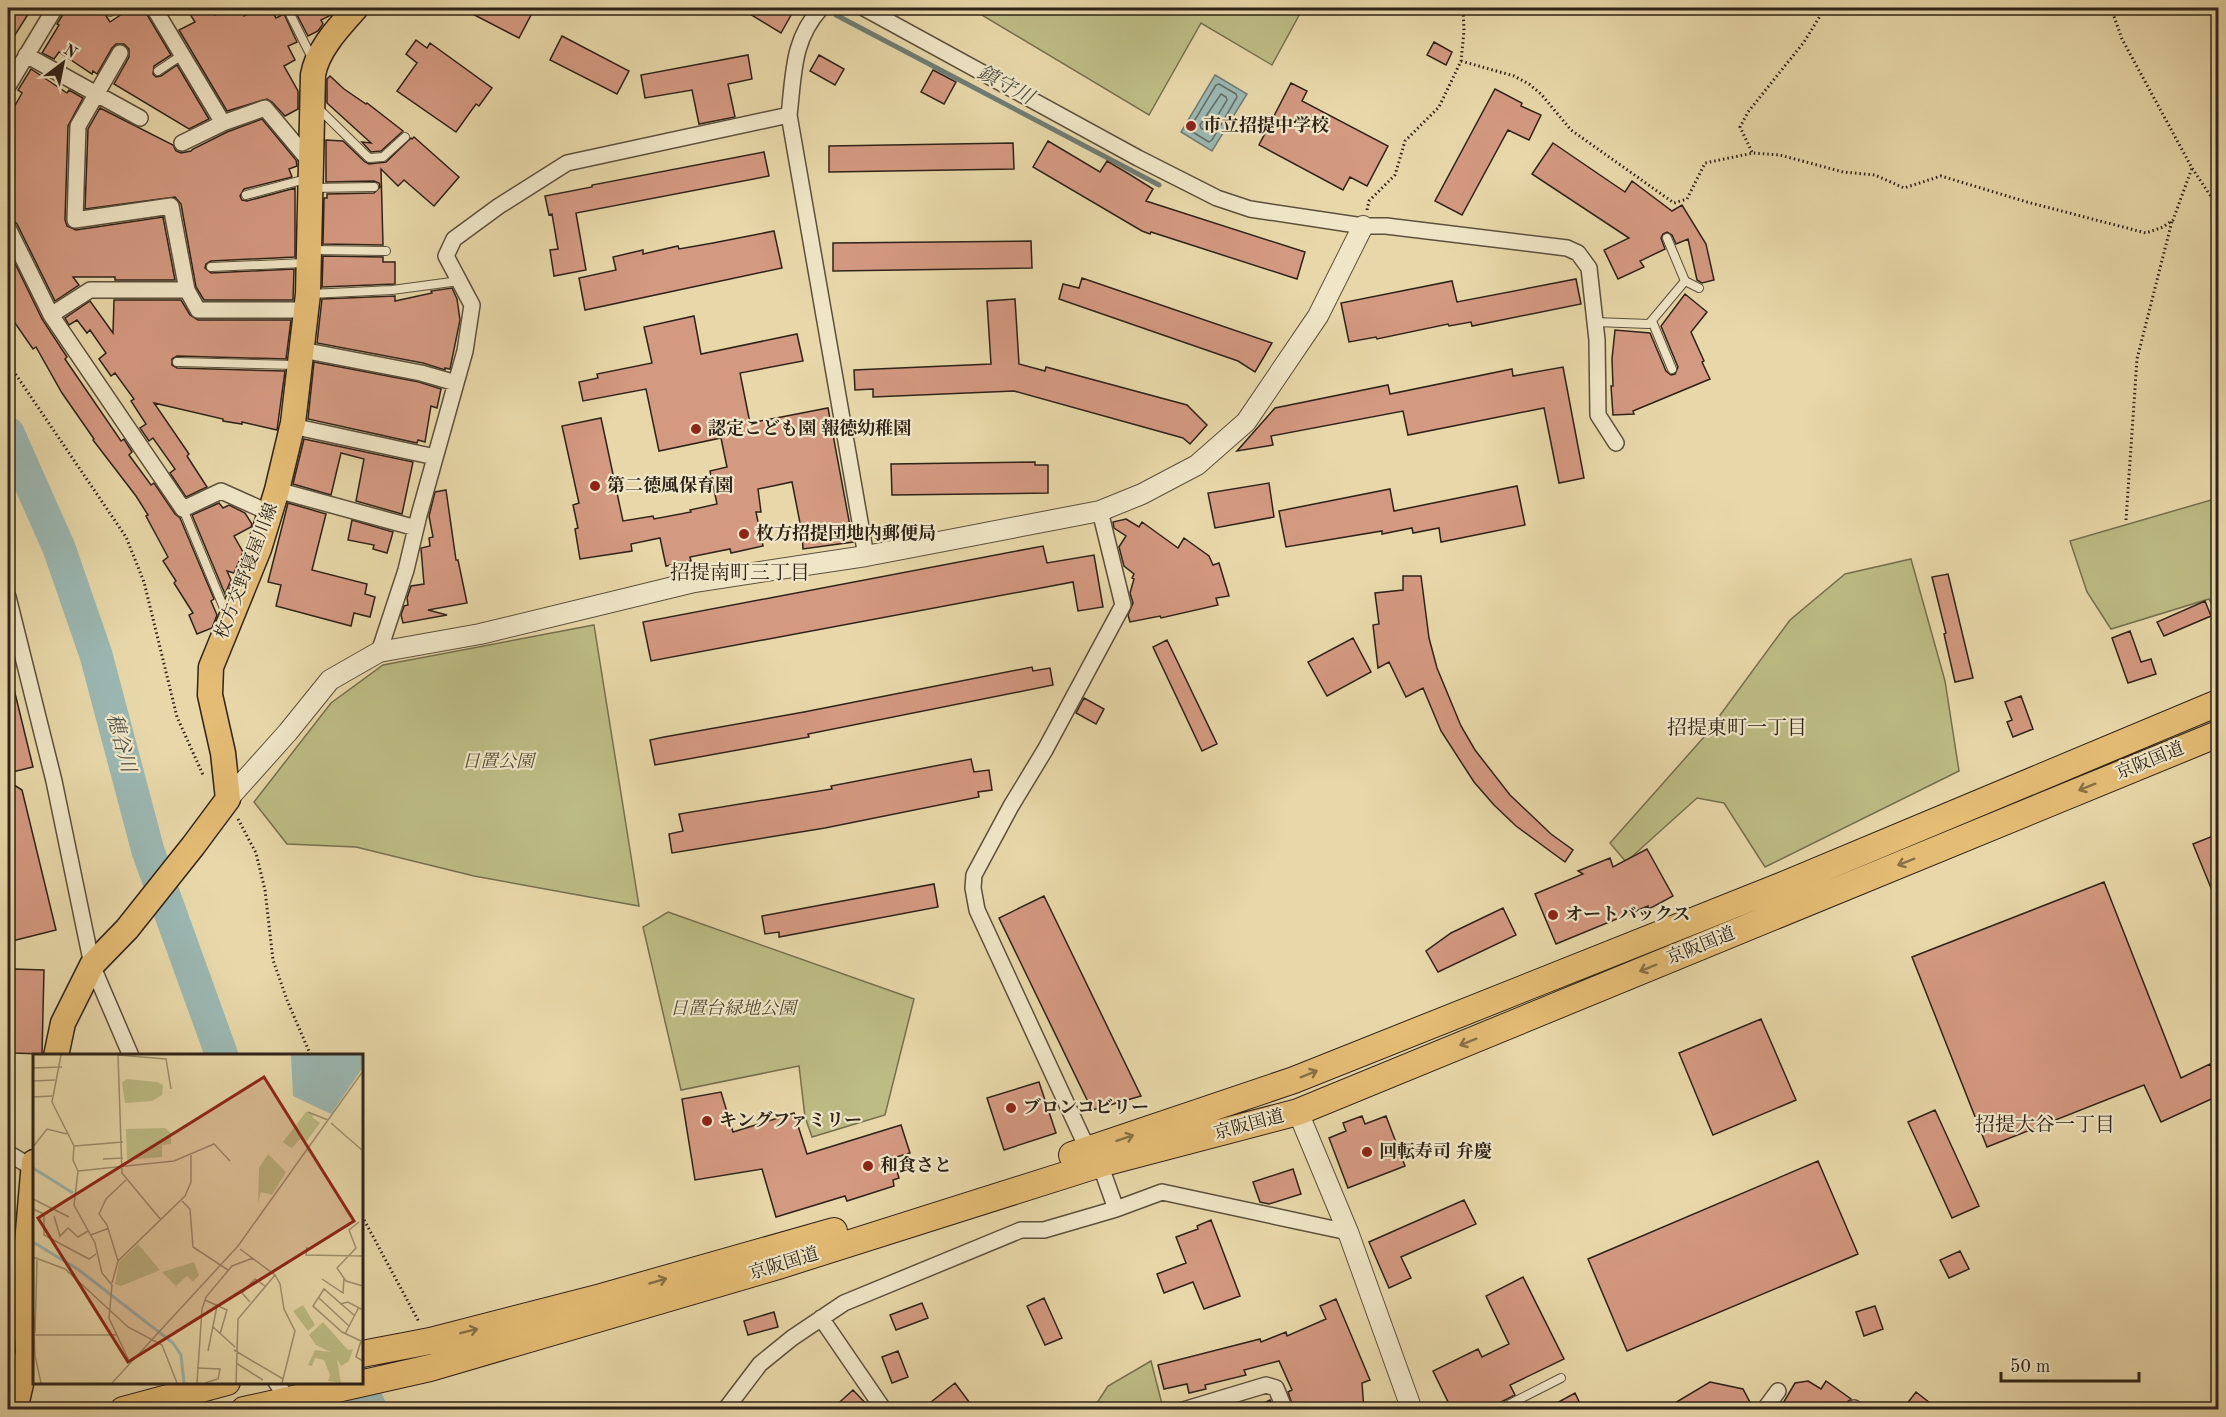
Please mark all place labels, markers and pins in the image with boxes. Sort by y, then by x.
place label: 市立招提中学校 [1203,115,1329,135]
marker: 市立招提中学校 [1184,119,1198,133]
place label: 認定こども園 報徳幼稚園 [708,418,911,438]
marker: 認定こども園 報徳幼稚園 [689,422,703,436]
place label: 第二徳風保育園 [607,475,733,495]
marker: 第二徳風保育園 [588,479,602,493]
place label: 枚方招提団地内郵便局 [756,523,936,543]
marker: 枚方招提団地内郵便局 [737,527,751,541]
place label: オートバックス [1565,905,1690,924]
marker: オートバックス [1546,908,1560,922]
place label: ブロンコビリー [1023,1097,1149,1117]
marker: ブロンコビリー [1004,1101,1018,1115]
place label: キングファミリー [719,1110,862,1130]
marker: キングファミリー [700,1114,714,1128]
place label: 回転寿司 弁慶 [1379,1141,1492,1161]
marker: 回転寿司 弁慶 [1360,1145,1374,1159]
place label: 和食さと [880,1155,952,1175]
marker: 和食さと [861,1159,875,1173]

